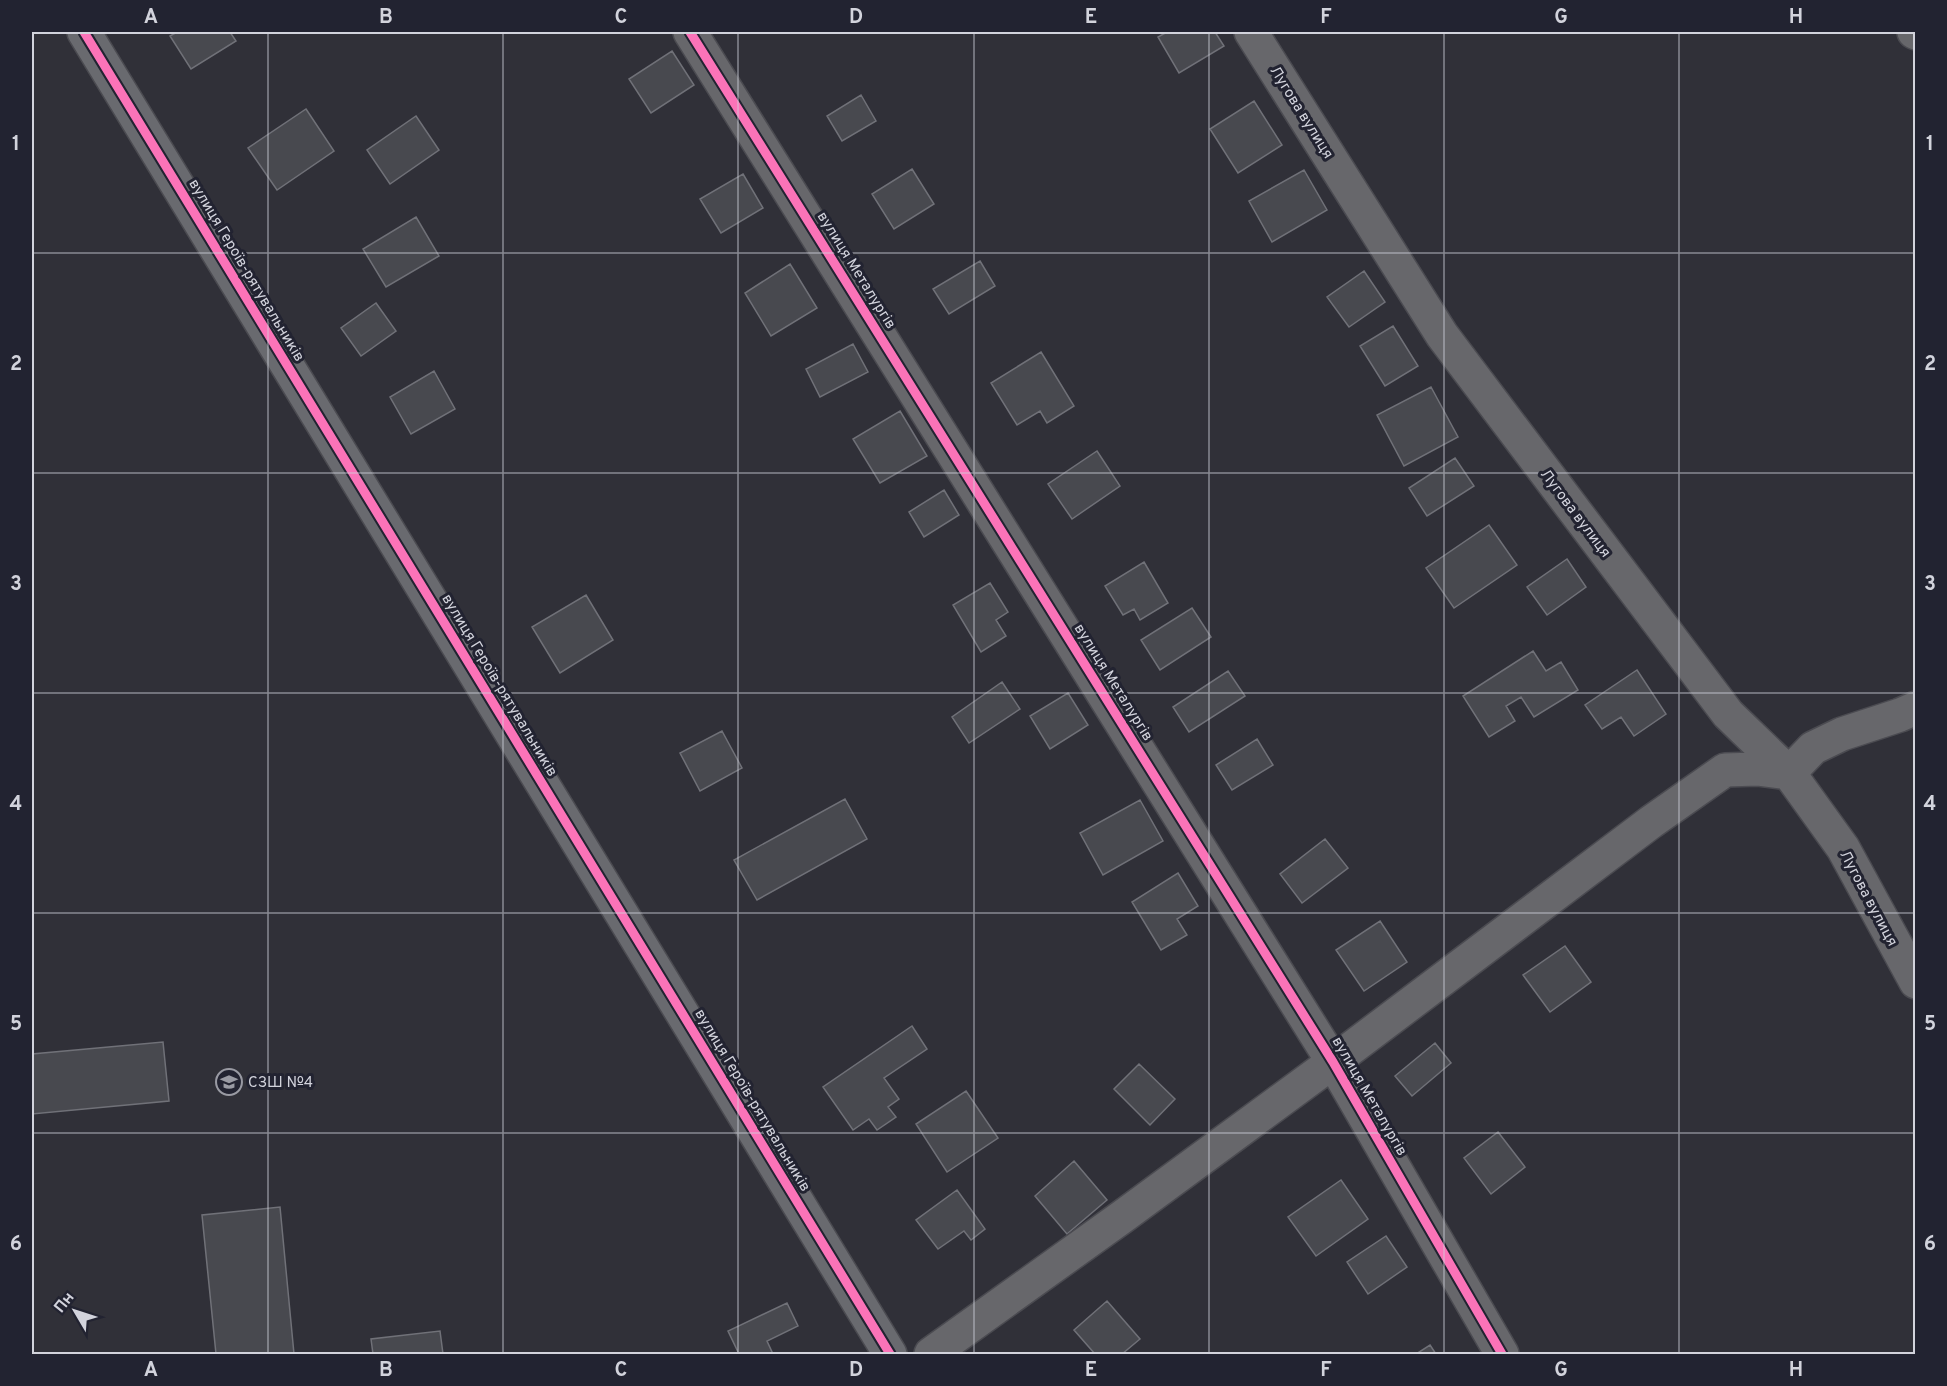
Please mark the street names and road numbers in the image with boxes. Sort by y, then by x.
street label: Лугова вулиця [1265,63,1337,163]
street label: вулиця Героїв-рятувальників [184,176,308,366]
street label: вулиця Металургів [812,209,899,333]
street label: Лугова вулиця [1535,466,1614,562]
street label: вулиця Героїв-рятувальників [437,591,561,781]
street label: вулиця Металургів [1069,621,1156,745]
street label: Лугова вулиця [1834,847,1901,950]
street label: вулиця Героїв-рятувальників [690,1006,814,1196]
street label: вулиця Металургів [1327,1034,1411,1160]

